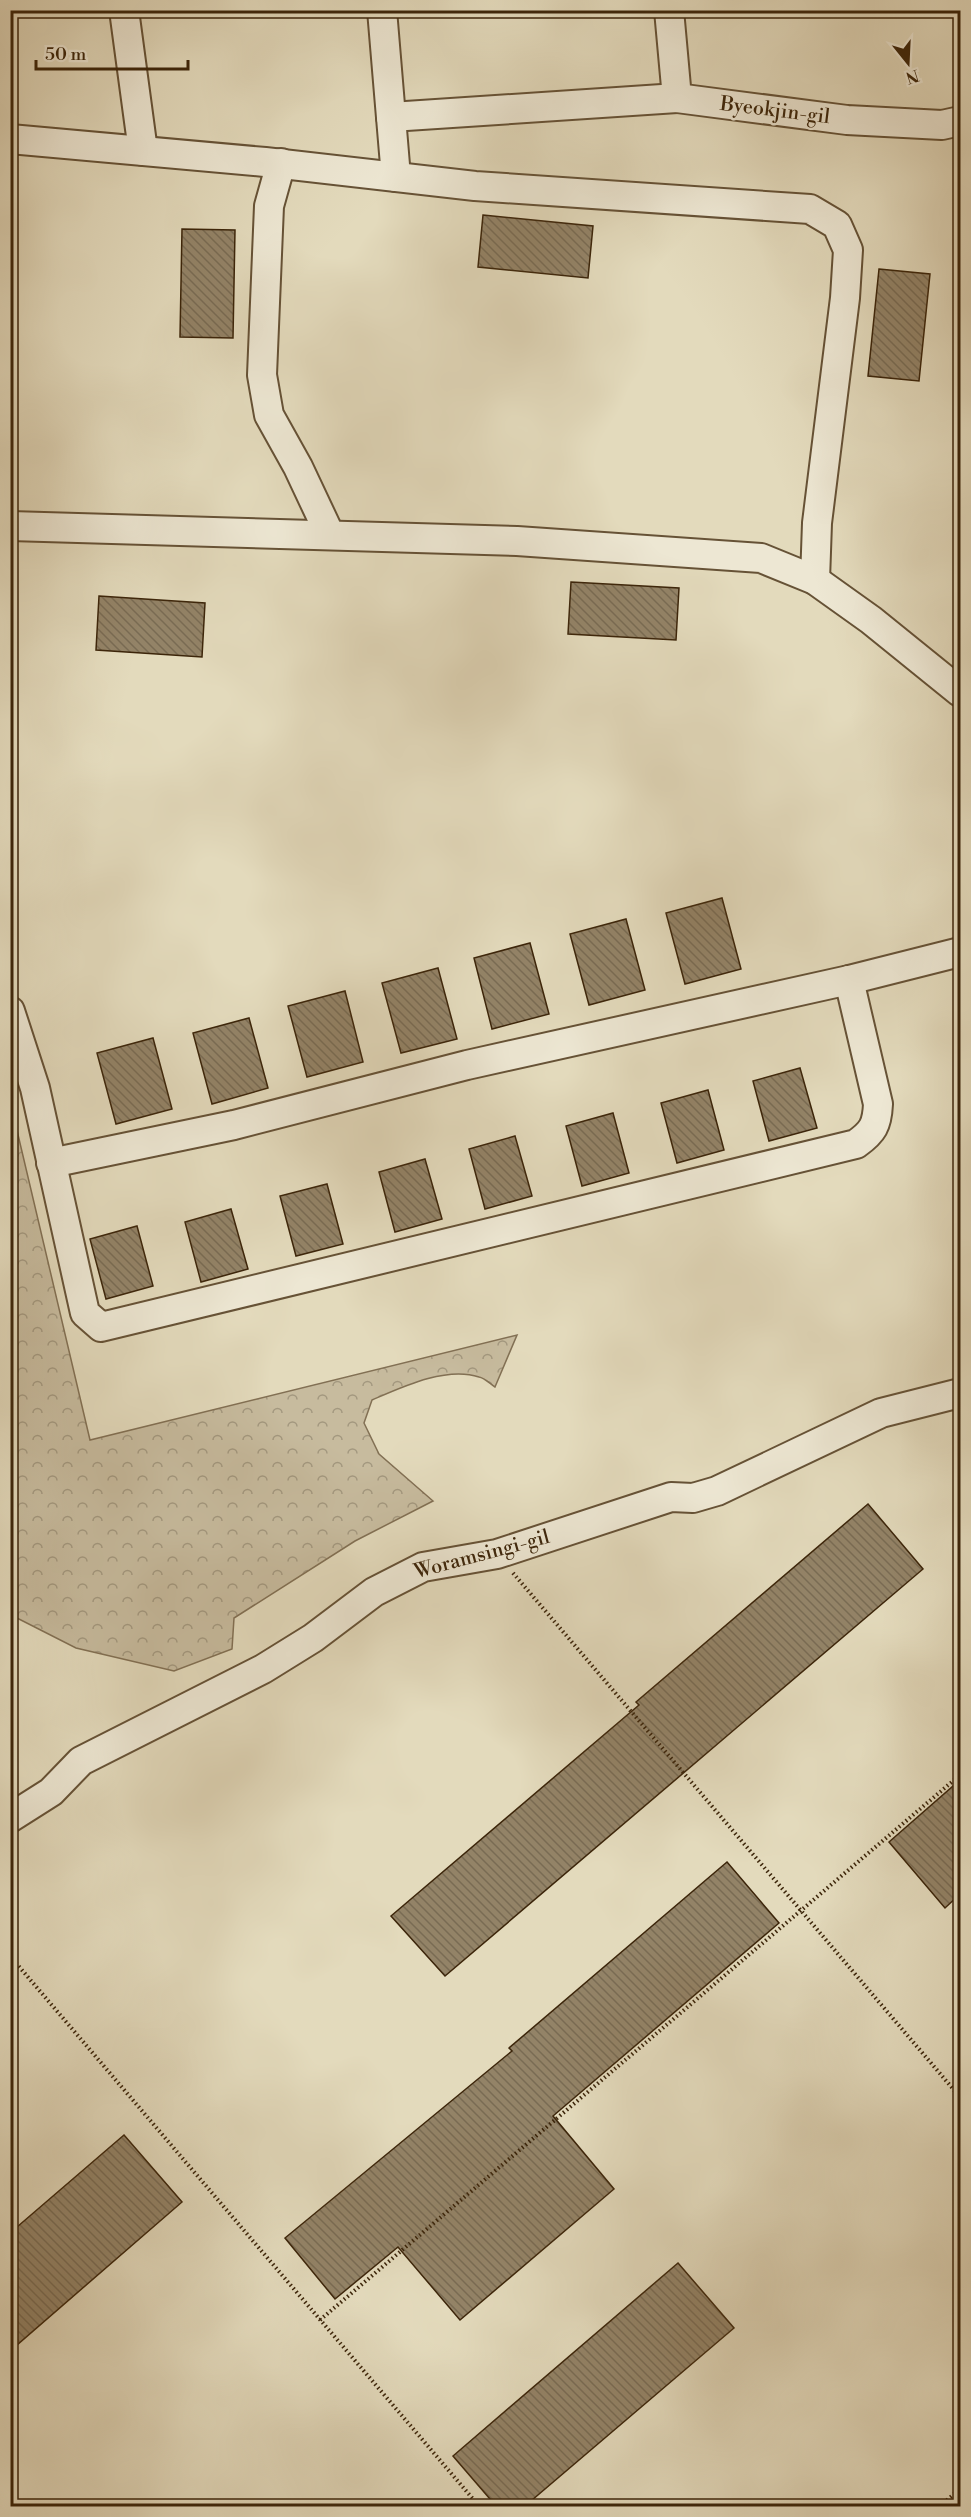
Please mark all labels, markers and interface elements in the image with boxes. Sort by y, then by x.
scale bar [36,33,188,71]
north arrow [878,33,938,93]
text: 50 m [45,43,87,66]
text: N [903,65,921,88]
street label: Byeokjin-gil [718,92,832,130]
street label: Woramsingi-gil [411,1525,553,1585]

